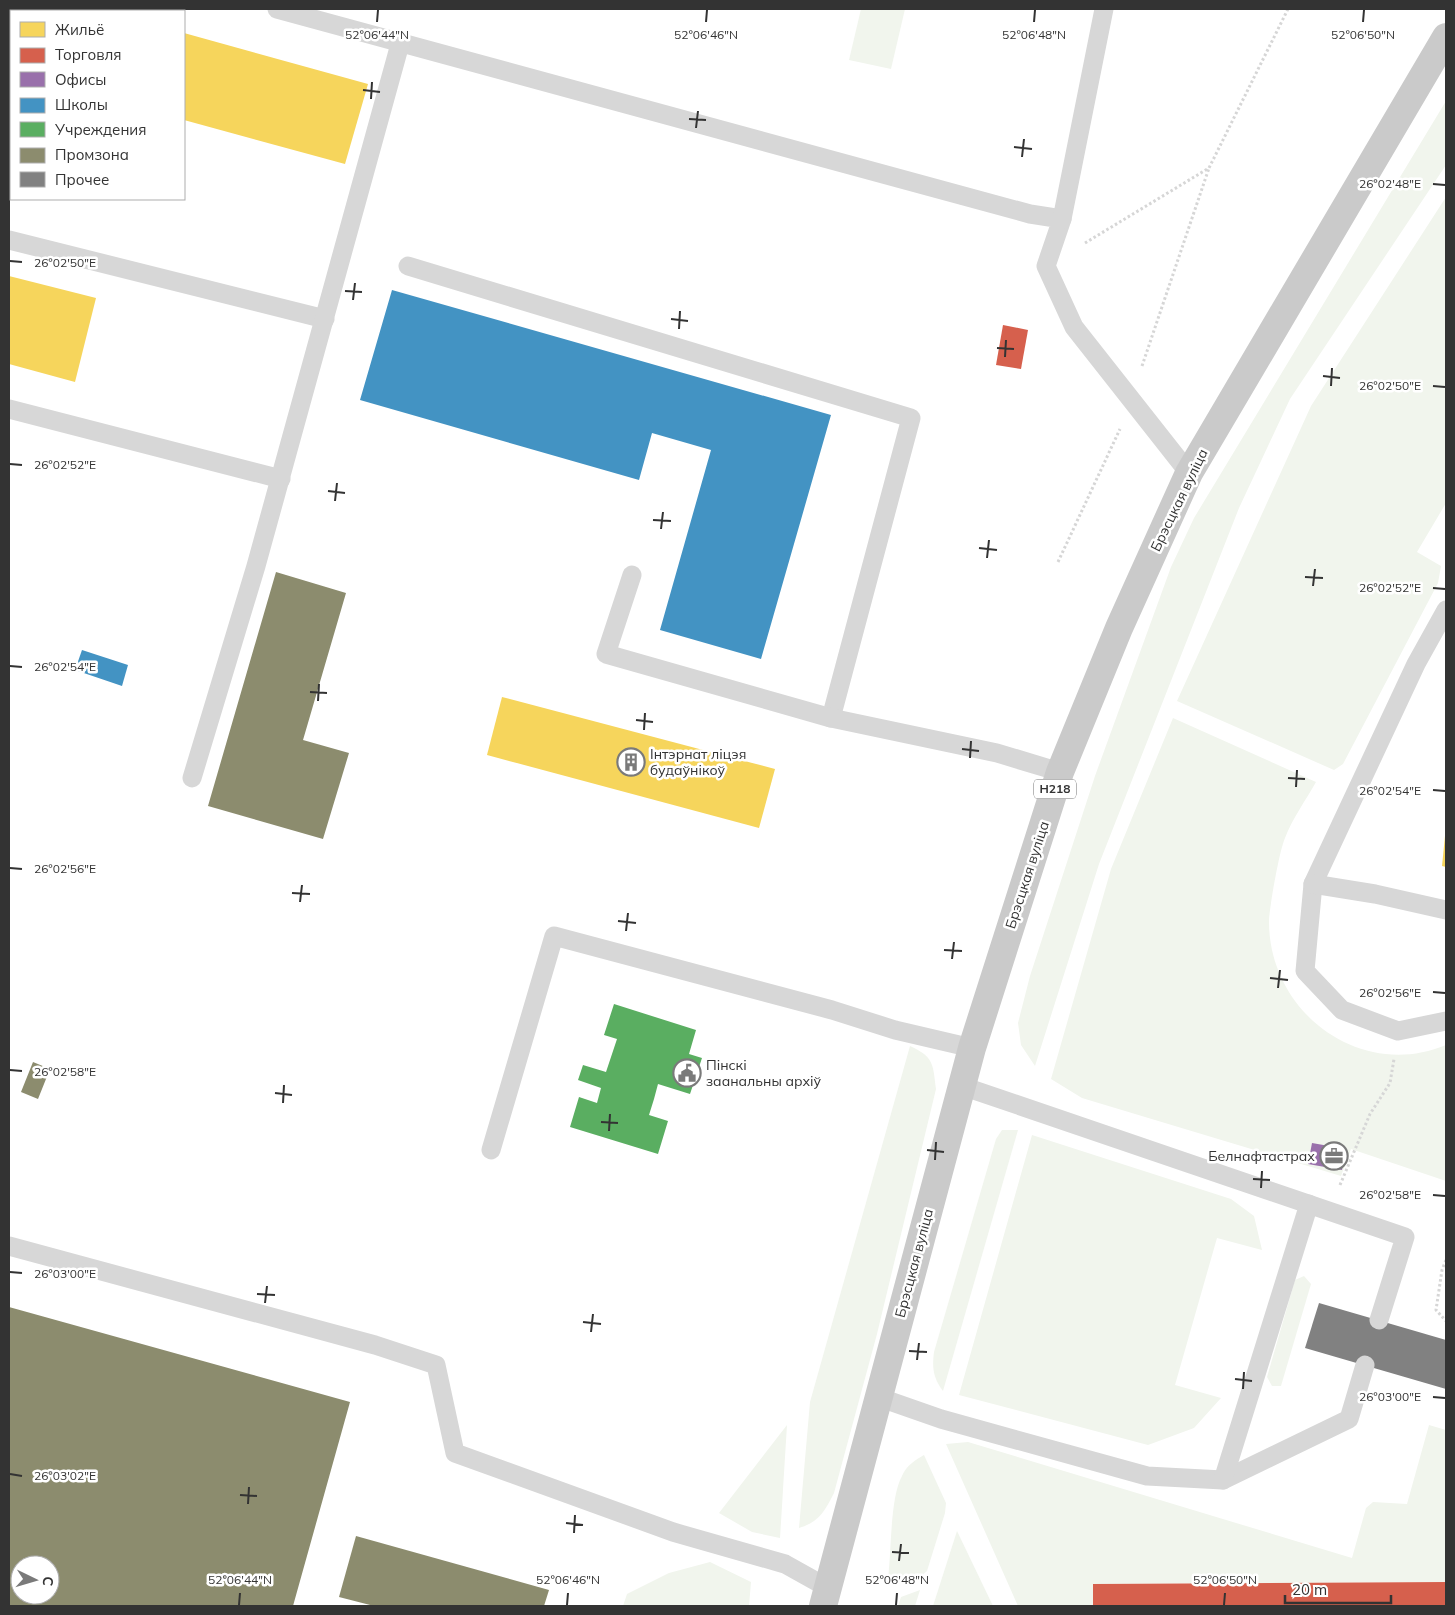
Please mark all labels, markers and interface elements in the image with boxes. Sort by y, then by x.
legend [10,10,185,200]
text: Жильё [55,20,104,39]
text: 52°06'44"N [345,27,409,42]
text: 52°06'46"N [674,27,738,42]
text: 52°06'48"N [1002,27,1066,42]
text: 52°06'50"N [1331,27,1395,42]
text: Торговля [55,45,122,64]
text: Офисы [55,70,107,89]
text: Школы [55,95,108,114]
text: Учреждения [54,120,147,139]
text: Промзона [55,145,129,164]
text: Прочее [55,170,109,189]
text: 26°02'48"E [1359,176,1421,191]
text: 26°02'50"E [34,255,96,270]
text: 26°02'50"E [1359,378,1421,393]
street label: Брэсцкая вуліца [1146,446,1212,554]
text: 26°02'52"E [34,457,96,472]
text: 26°02'52"E [1359,580,1421,595]
text: 26°02'54"E [34,659,96,674]
place label: Інтэрнат ліцэя будаўнікоў [650,745,746,779]
building icon: Інтэрнат ліцэя будаўнікоў [616,747,646,777]
road number: Н218 [1034,780,1076,799]
text: 26°02'54"E [1359,783,1421,798]
street label: Брэсцкая вуліца [1001,819,1053,931]
text: 26°02'56"E [34,861,96,876]
text: 26°02'56"E [1359,985,1421,1000]
place label: Пінскі заанальны архіў [706,1056,821,1090]
public building icon: Пінскі заанальны архіў [672,1058,702,1088]
text: 26°02'58"E [34,1064,96,1079]
office icon: Белнафтастрах [1319,1141,1349,1171]
place label: Белнафтастрах [1208,1147,1315,1165]
text: 26°02'58"E [1359,1187,1421,1202]
street label: Брэсцкая вуліца [891,1207,937,1319]
text: 26°03'00"E [34,1266,96,1281]
text: 26°03'00"E [1359,1389,1421,1404]
text: 26°03'02"E [34,1468,96,1483]
north arrow [10,1555,60,1605]
text: 52°06'44"N [208,1572,272,1587]
text: 52°06'46"N [536,1572,600,1587]
text: 52°06'48"N [865,1572,929,1587]
text: 52°06'50"N [1193,1572,1257,1587]
scale bar [1285,1572,1391,1604]
text: С [39,1576,57,1587]
text: 20 m [1292,1580,1327,1599]

